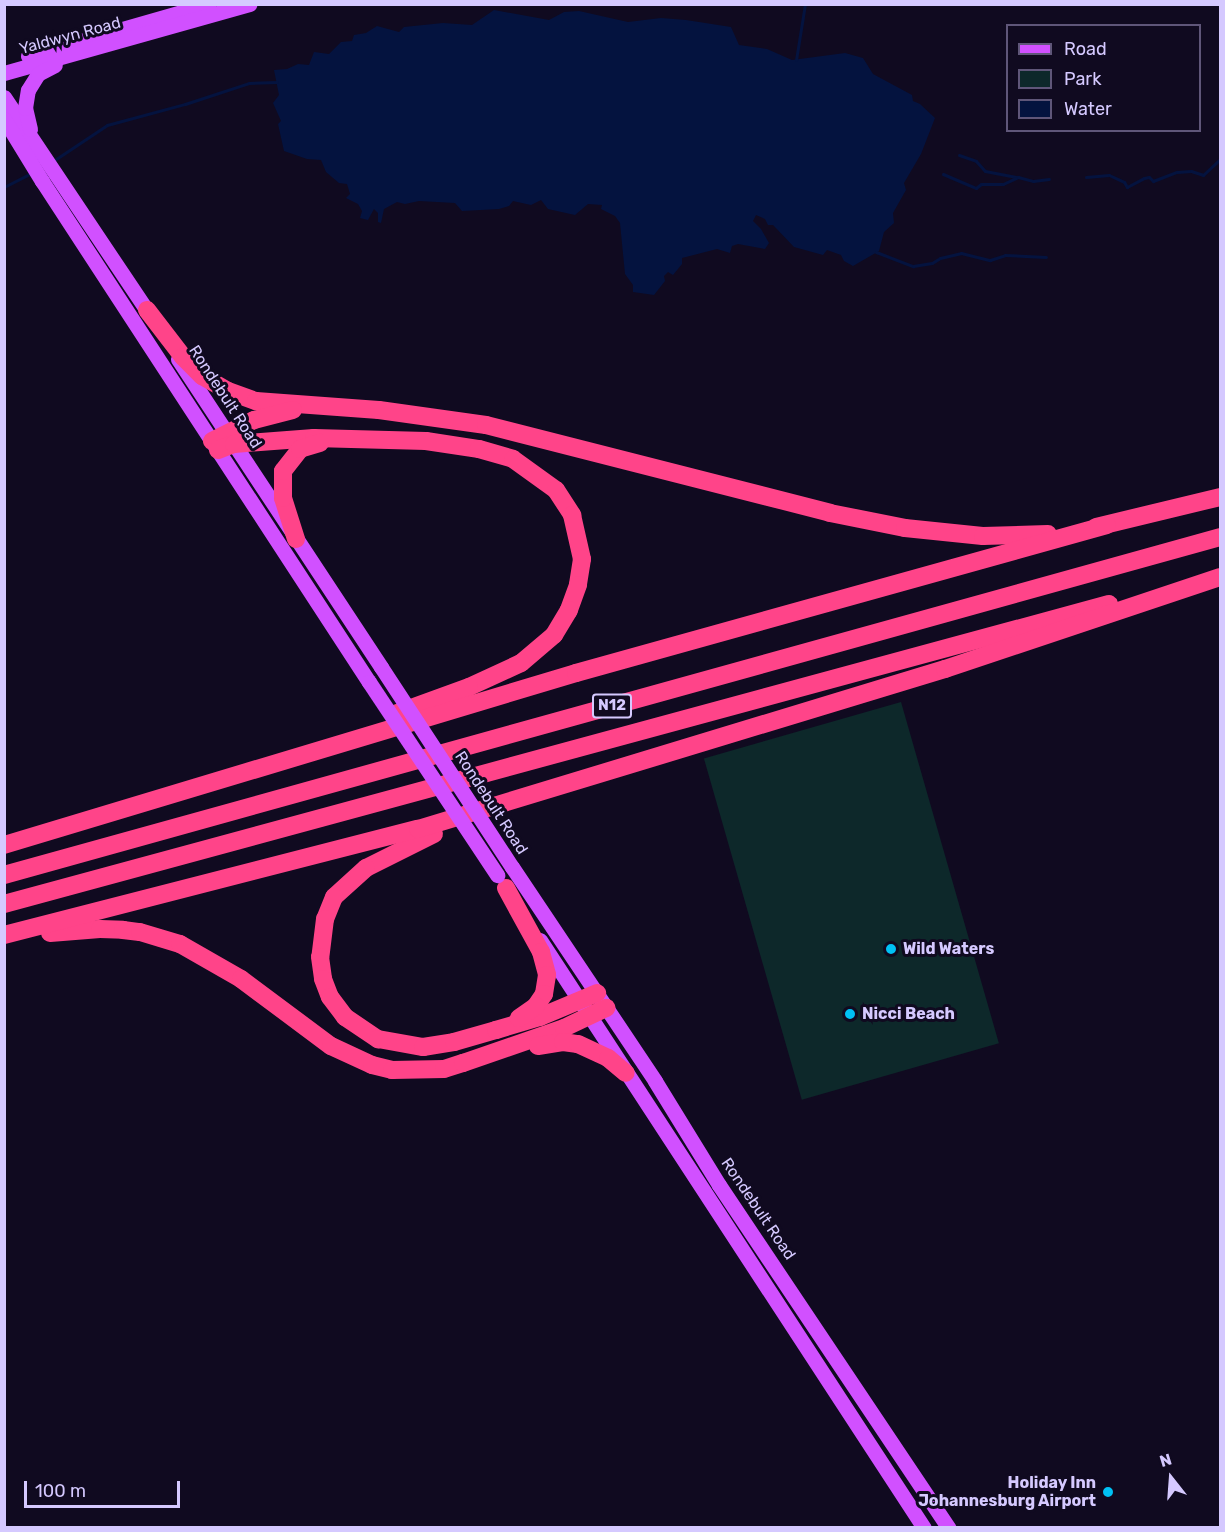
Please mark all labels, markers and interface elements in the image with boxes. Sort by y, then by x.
street label: Yaldwyn Road [17,13,123,59]
legend [1006,24,1201,132]
text: Road [1064,38,1107,60]
text: Park [1064,68,1101,90]
text: Water [1064,98,1112,120]
street label: Rondebult Road [185,342,265,452]
road number: N12 [591,694,633,718]
street label: Rondebult Road [451,748,531,858]
place label: Wild Waters [903,939,994,959]
marker: Wild Waters [884,942,898,956]
place label: Nicci Beach [862,1004,955,1024]
marker: Nicci Beach [843,1007,857,1021]
street label: Rondebult Road [717,1154,799,1264]
north arrow [1141,1448,1201,1508]
text: N [1157,1450,1174,1471]
scale bar [27,1469,183,1507]
place label: Holiday Inn Johannesburg Airport [918,1473,1096,1511]
text: 100 m [35,1480,86,1502]
marker: Holiday Inn Johannesburg Airport [1101,1485,1115,1499]

